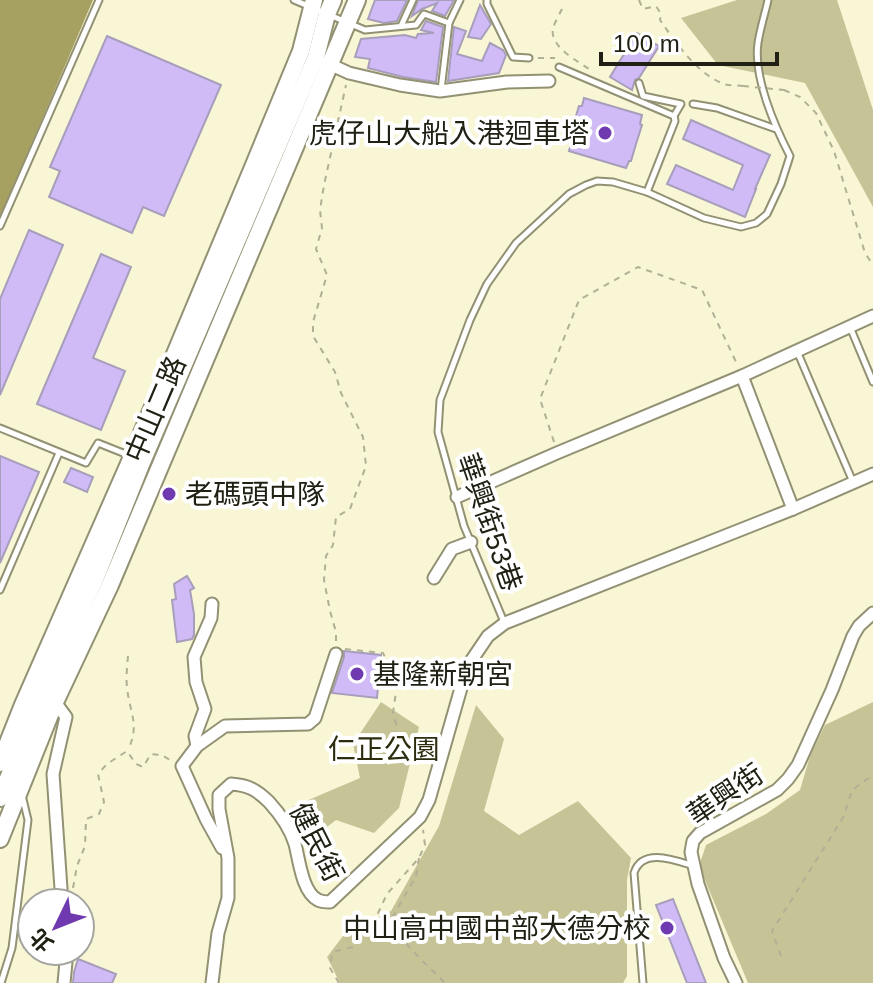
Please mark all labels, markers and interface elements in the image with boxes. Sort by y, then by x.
scale bar [601,16,777,66]
text: 100 m [613,30,680,57]
place label: 虎仔山大船入港迴車塔 [309,118,589,149]
marker: 虎仔山大船入港迴車塔 [596,124,614,142]
street label: 中山二路 [119,352,192,467]
street label: 華興街53巷 [452,449,527,595]
place label: 老碼頭中隊 [185,479,325,510]
marker: 老碼頭中隊 [160,485,178,503]
place label: 基隆新朝宮 [373,659,513,690]
marker: 基隆新朝宮 [348,665,366,683]
park label: 仁正公園 [328,734,440,765]
street label: 華興街 [682,758,769,831]
street label: 健民街 [284,798,349,887]
north arrow [16,887,96,967]
place label: 中山高中國中部大德分校 [343,913,651,944]
marker: 中山高中國中部大德分校 [658,919,676,937]
text: 北 [25,924,58,957]

